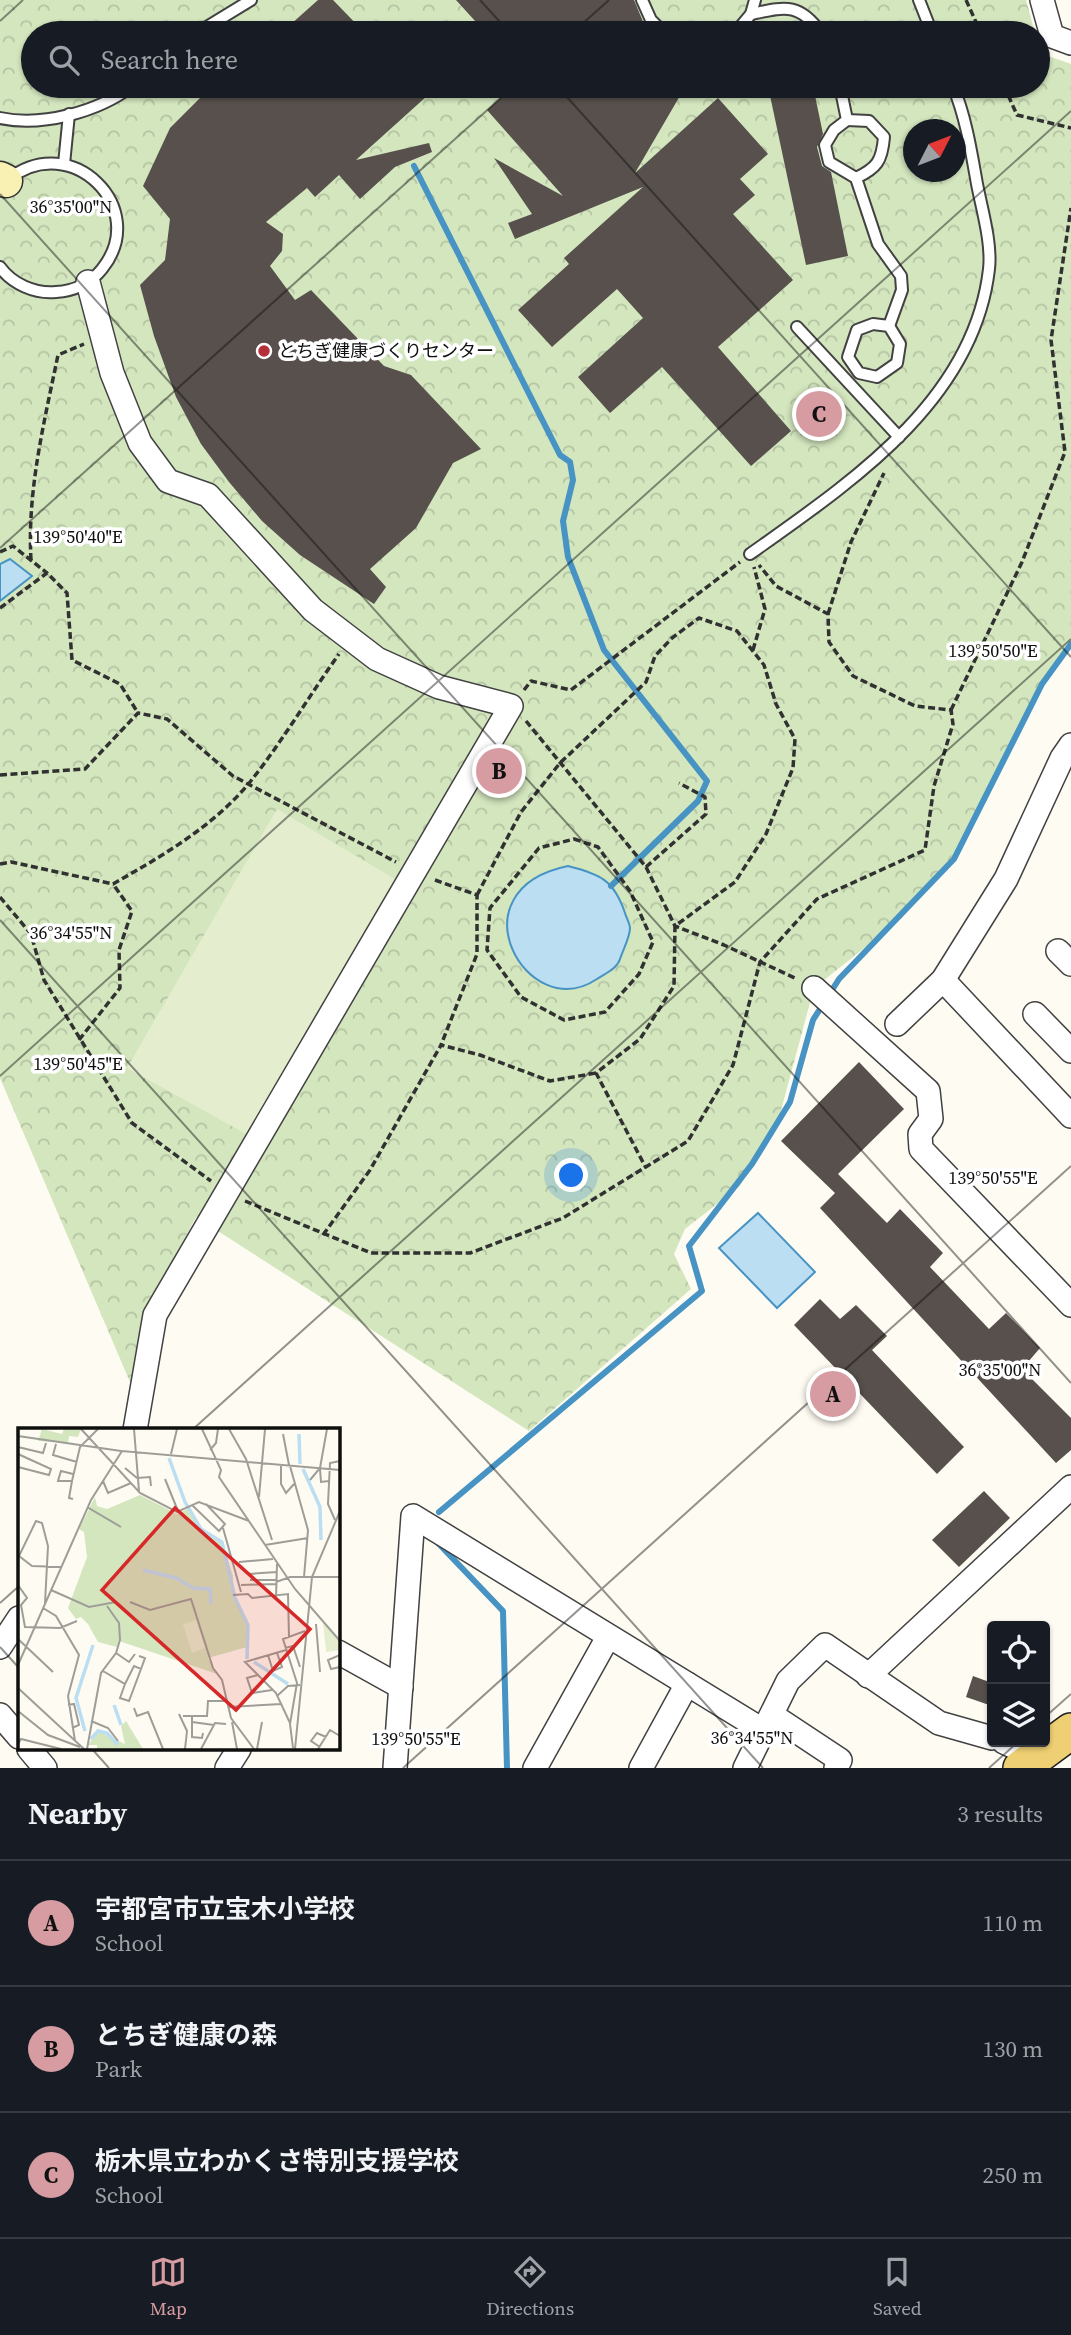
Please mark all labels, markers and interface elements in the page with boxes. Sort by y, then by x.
search box [21,21,1050,98]
icon: search [45,41,83,79]
text: Search here [101,42,238,78]
north arrow [903,119,966,182]
text: 36°35'00"N [30,194,112,219]
place label: とちぎ健康づくりセンター [278,338,494,363]
marker: とちぎ健康づくりセンター [256,343,272,359]
pin: C [796,388,842,440]
text: 139°50'40"E [33,524,123,549]
text: 139°50'50"E [948,638,1038,663]
pin: B [476,745,522,797]
text: 36°34'55"N [30,920,112,945]
text: 139°50'45"E [33,1051,123,1076]
your location [554,1158,588,1192]
text: 139°50'55"E [948,1165,1038,1190]
text: 36°35'00"N [959,1357,1041,1382]
pin: A [810,1368,856,1420]
inset map [18,1428,340,1750]
map controls [987,1621,1050,1747]
button: locate [987,1621,1050,1684]
button: layers [987,1684,1050,1747]
text: 36°34'55"N [711,1725,793,1750]
text: 139°50'55"E [371,1726,461,1751]
text: Nearby [28,1793,127,1834]
text: 3 results [957,1798,1043,1830]
text: 宇都宮市立宝木小学校 [95,1891,355,1927]
text: A [43,1907,59,1939]
text: 110 m [982,1907,1043,1939]
text: School [95,1927,163,1959]
text: とちぎ健康の森 [95,2017,277,2053]
text: B [44,2033,58,2065]
text: 130 m [982,2033,1043,2065]
text: Park [95,2053,142,2085]
text: 栃木県立わかくさ特別支援学校 [95,2143,459,2179]
text: C [44,2159,58,2191]
text: 250 m [982,2159,1043,2191]
text: School [95,2179,163,2211]
tab: Map [149,2253,187,2321]
tab: Directions [486,2253,574,2321]
tab: Saved [873,2253,922,2321]

